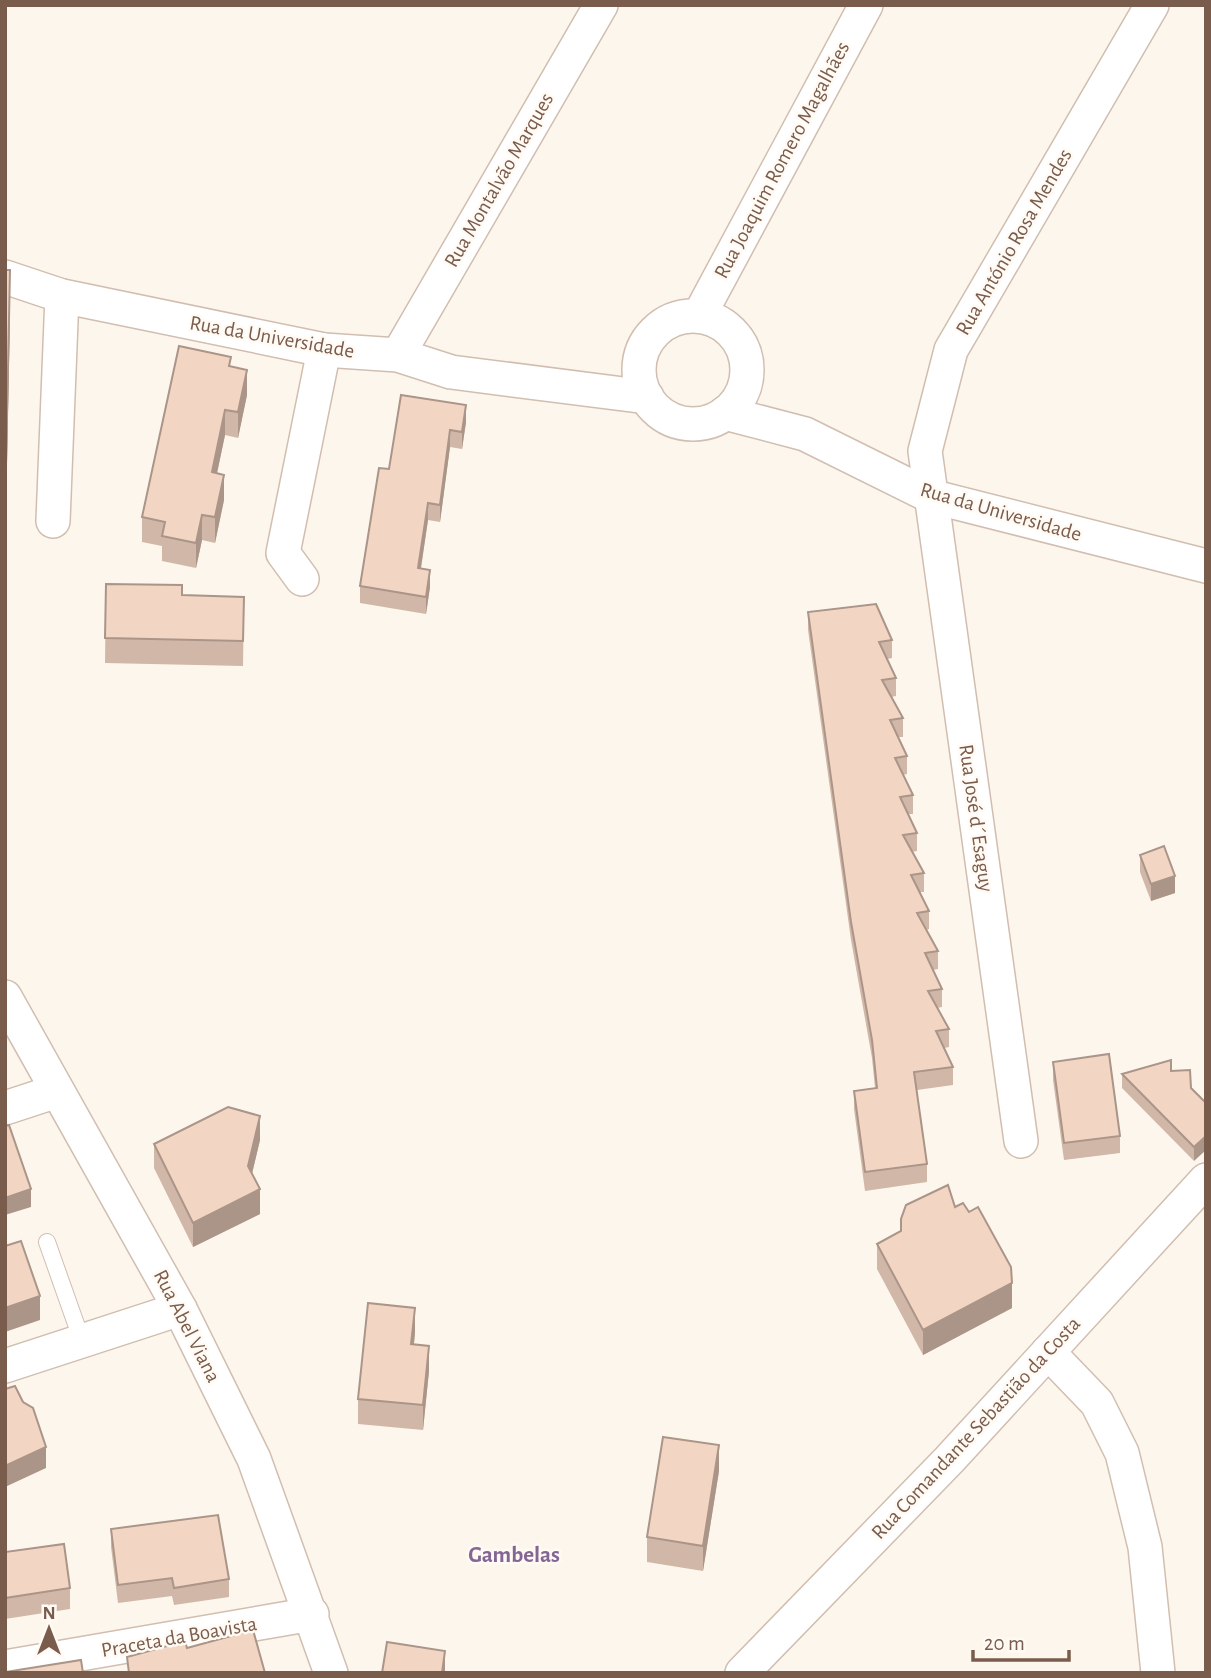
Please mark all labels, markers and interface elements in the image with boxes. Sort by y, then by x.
street label: Rua Joaquim Romero Magalhães [711,38,853,282]
street label: Rua Montalvão Marques [441,89,557,271]
street label: Rua António Rosa Mendes [952,145,1076,339]
street label: Rua da Universidade [188,312,356,362]
street label: Rua da Universidade [918,479,1084,545]
street label: Rua José d´Esaguy [955,743,997,893]
street label: Rua Abel Viana [150,1266,224,1386]
street label: Rua Comandante Sebastião da Costa [868,1313,1085,1543]
district label: Gambelas [468,1544,560,1567]
north arrow [14,1594,84,1664]
text: N [42,1604,56,1623]
street label: Praceta da Boavista [100,1613,259,1661]
scale bar [973,1618,1069,1662]
text: 20 m [984,1633,1025,1654]

